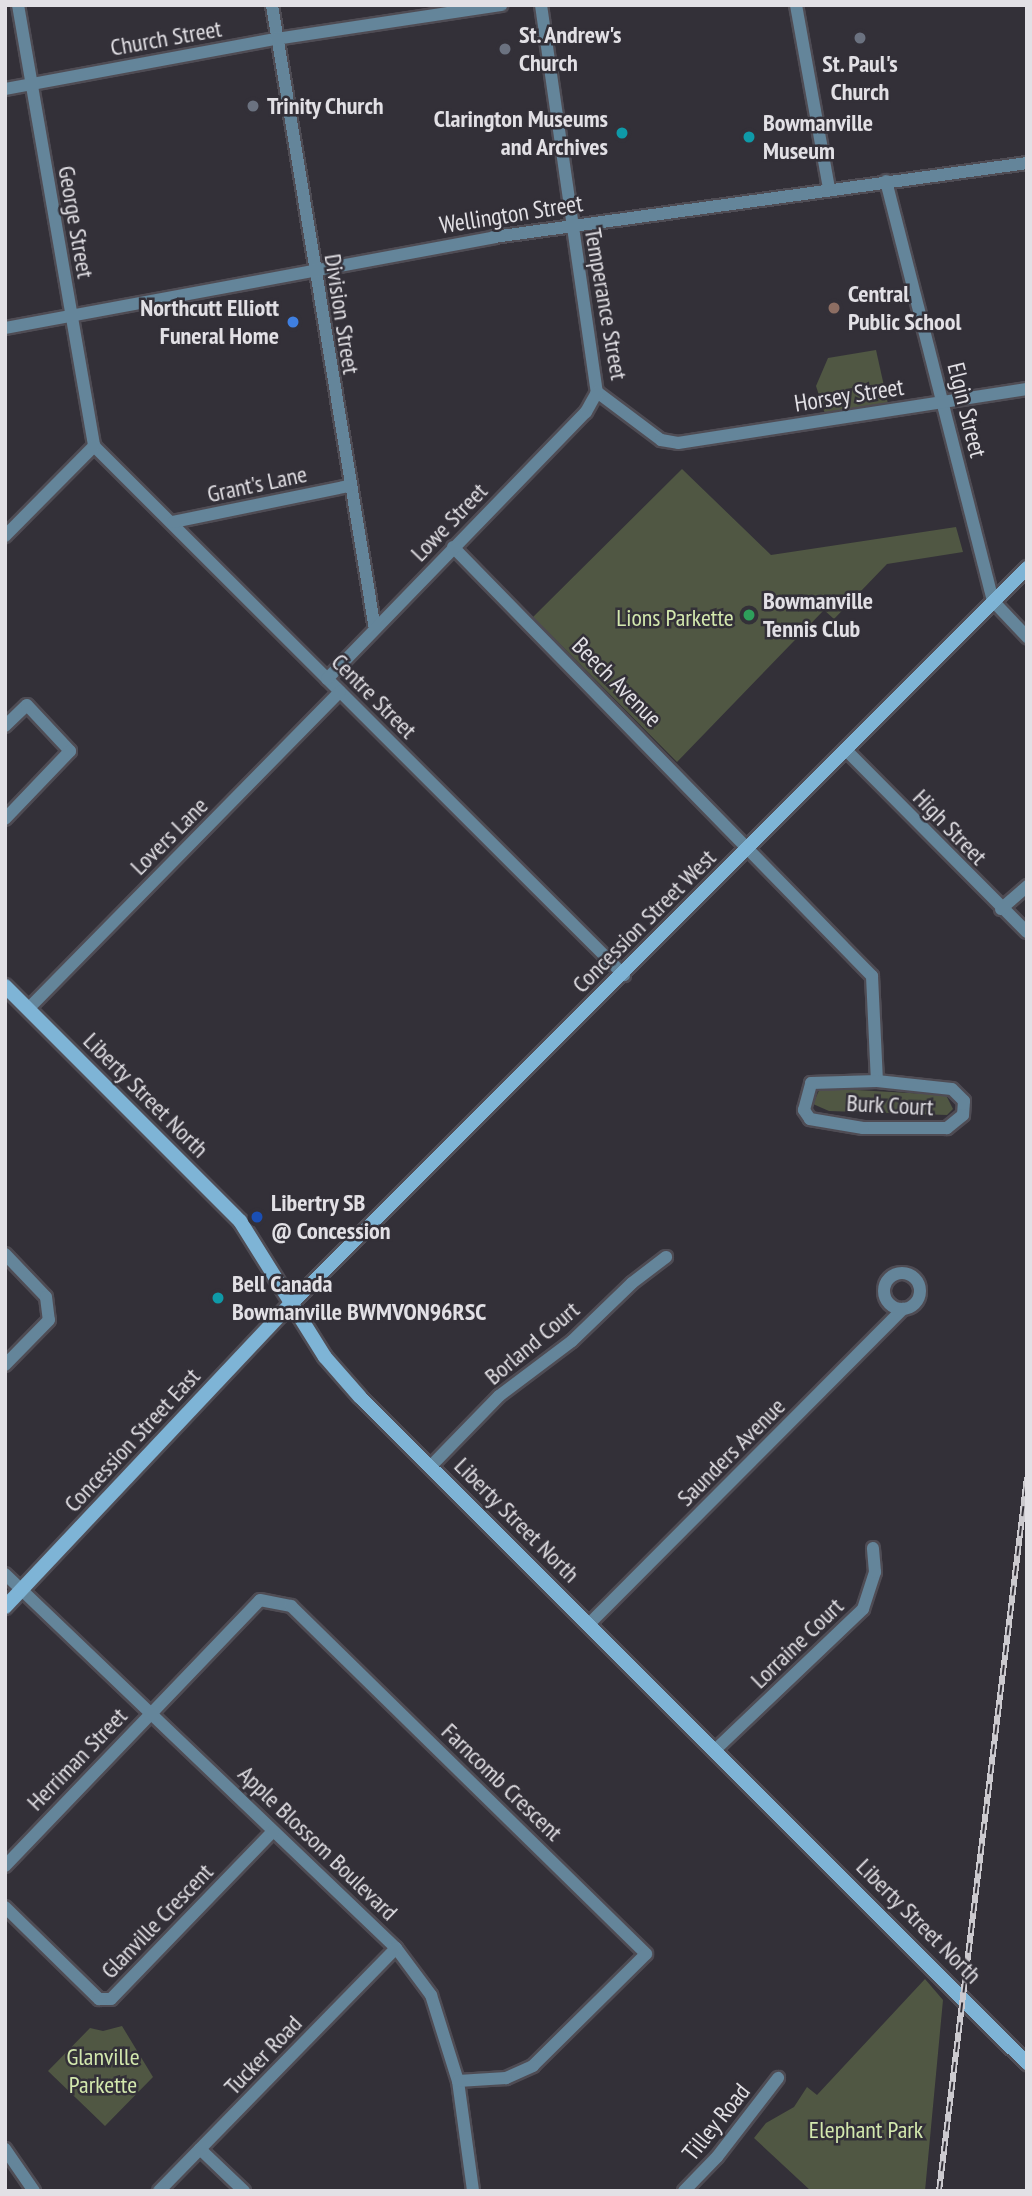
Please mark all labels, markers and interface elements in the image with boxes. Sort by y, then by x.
street label: Church Street [108,14,224,62]
place label: St. Andrew's Church [519,21,624,77]
marker: St. Paul's Church [852,30,868,46]
marker: St. Andrew's Church [497,41,513,57]
place label: St. Paul's Church [822,50,898,106]
place label: Trinity Church [267,92,385,120]
marker: Trinity Church [245,98,261,114]
place label: Clarington Museums and Archives [434,105,608,161]
place label: Bowmanville Museum [763,109,873,165]
marker: Clarington Museums and Archives [614,125,630,141]
marker: Bowmanville Museum [741,129,757,145]
street label: George Street [52,164,100,280]
street label: Wellington Street [437,188,585,240]
street label: Temperance Street [578,226,634,382]
street label: Division Street [318,252,366,376]
place label: Central Public School [848,280,962,336]
place label: Northcutt Elliott Funeral Home [140,294,279,350]
marker: Central Public School [826,300,842,316]
marker: Northcutt Elliott Funeral Home [285,314,301,330]
street label: Elgin Street [941,360,993,460]
street label: Horsey Street [792,372,906,418]
street label: Grant's Lane [205,459,309,509]
street label: Lowe Street [405,477,493,567]
place label: Bowmanville Tennis Club [763,587,873,643]
park label: Lions Parkette [616,604,734,632]
marker: Bowmanville Tennis Club [741,607,757,623]
street label: Beech Avenue [566,631,668,733]
street label: Centre Street [325,647,423,745]
street label: High Street [907,783,993,871]
street label: Lovers Lane [124,791,214,881]
street label: Concession Street West [566,843,722,999]
street label: Liberty Street North [77,1026,215,1164]
street label: Burk Court [846,1088,934,1122]
place label: Libertry SB @ Concession [271,1189,391,1245]
marker: Libertry SB @ Concession [249,1209,265,1225]
place label: Bell Canada Bowmanville BWMVON96RSC [232,1270,486,1326]
marker: Bell Canada Bowmanville BWMVON96RSC [210,1290,226,1306]
street label: Borland Court [479,1295,585,1391]
street label: Concession Street East [58,1362,206,1518]
street label: Saunders Avenue [671,1392,791,1512]
street label: Liberty Street North [448,1451,586,1589]
street label: Lorraine Court [745,1592,849,1694]
street label: Herriman Street [21,1702,133,1816]
street label: Farncomb Crescent [436,1717,568,1847]
street label: Apple Blossom Boulevard [232,1760,404,1926]
street label: Liberty Street North [850,1852,988,1990]
street label: Glanville Crescent [95,1858,219,1984]
street label: Tucker Road [218,2009,308,2101]
park label: Glanville Parkette [66,2043,140,2099]
street label: Tilley Road [676,2077,756,2167]
park label: Elephant Park [809,2116,923,2144]

